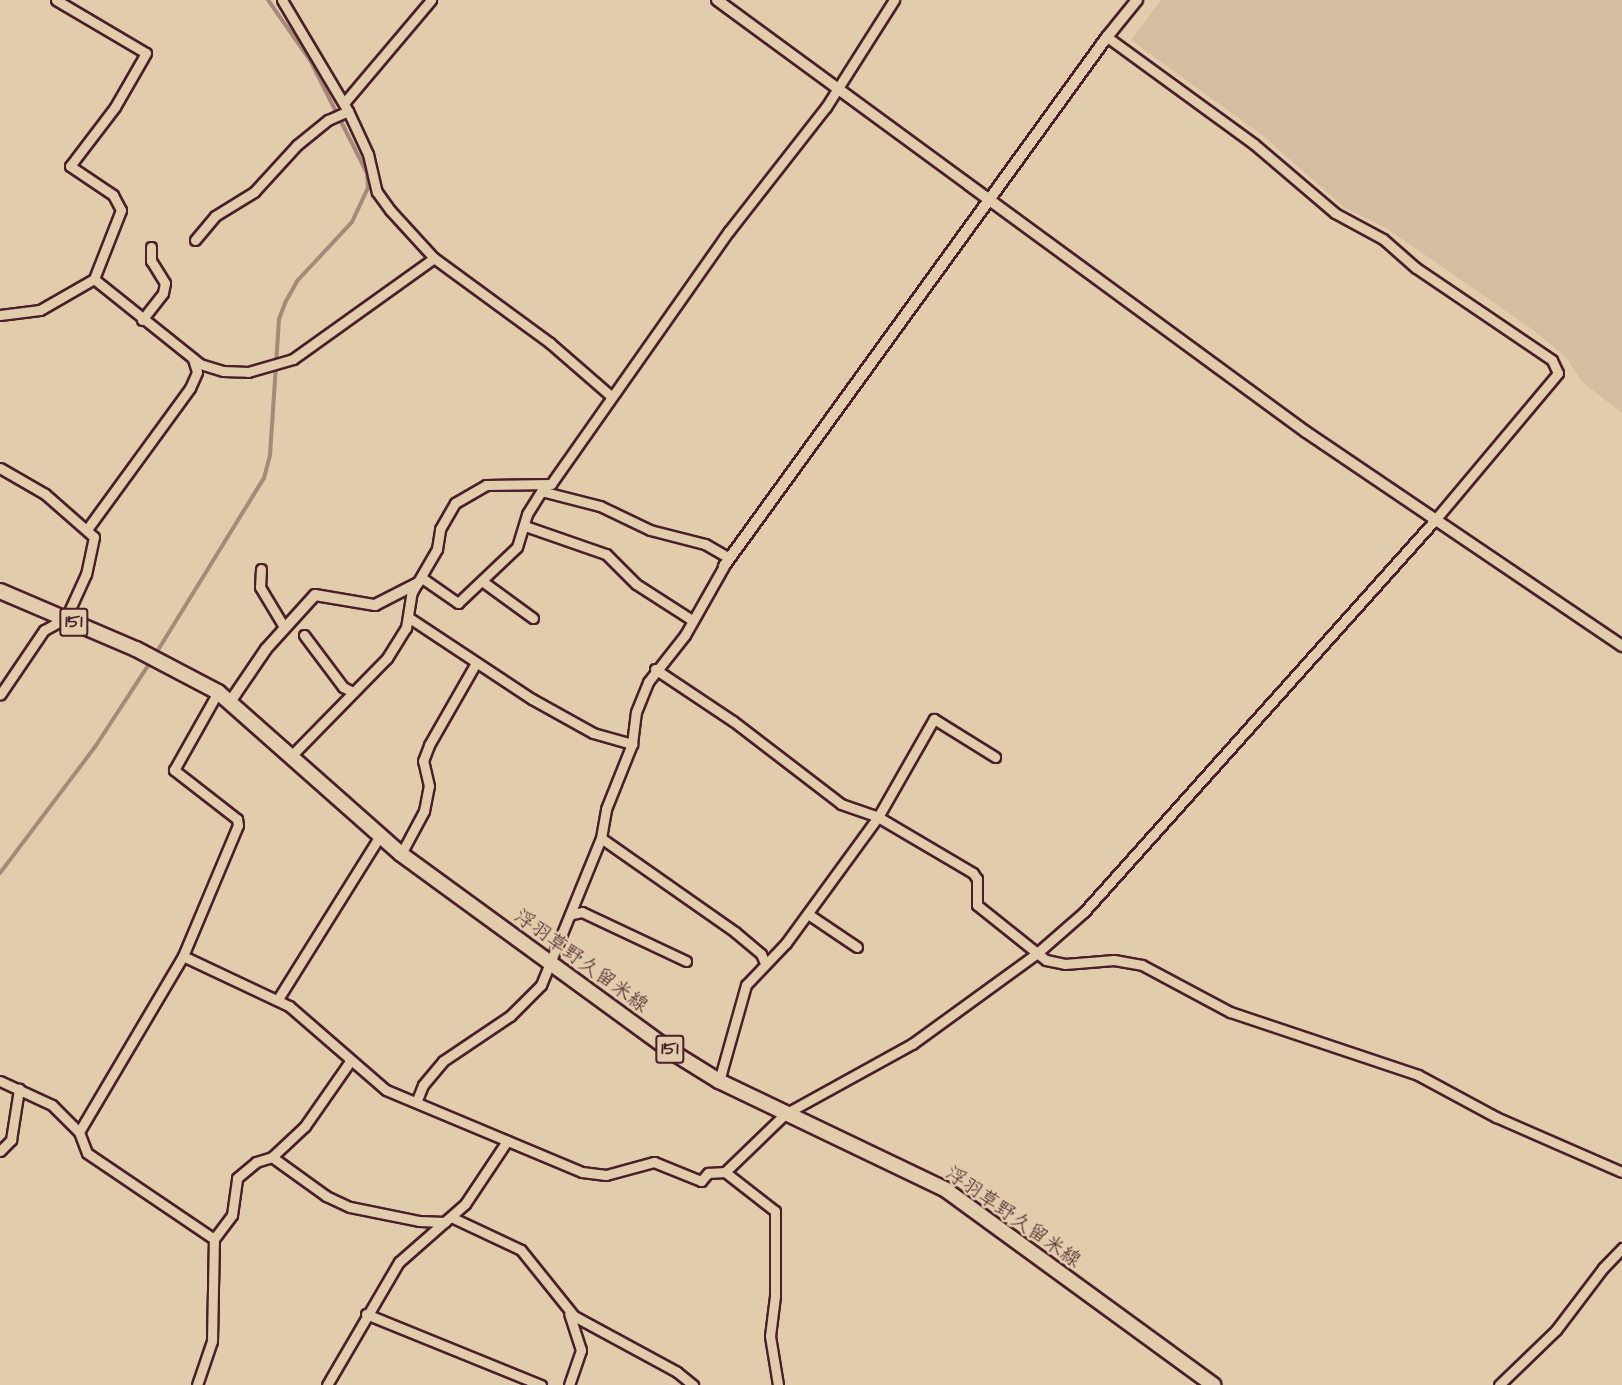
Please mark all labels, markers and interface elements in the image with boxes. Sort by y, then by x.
road number: 151 [59,607,89,637]
street label: 浮羽草野久留米線 [509,904,653,1018]
road number: 151 [655,1034,685,1064]
street label: 浮羽草野久留米線 [941,1161,1085,1273]

